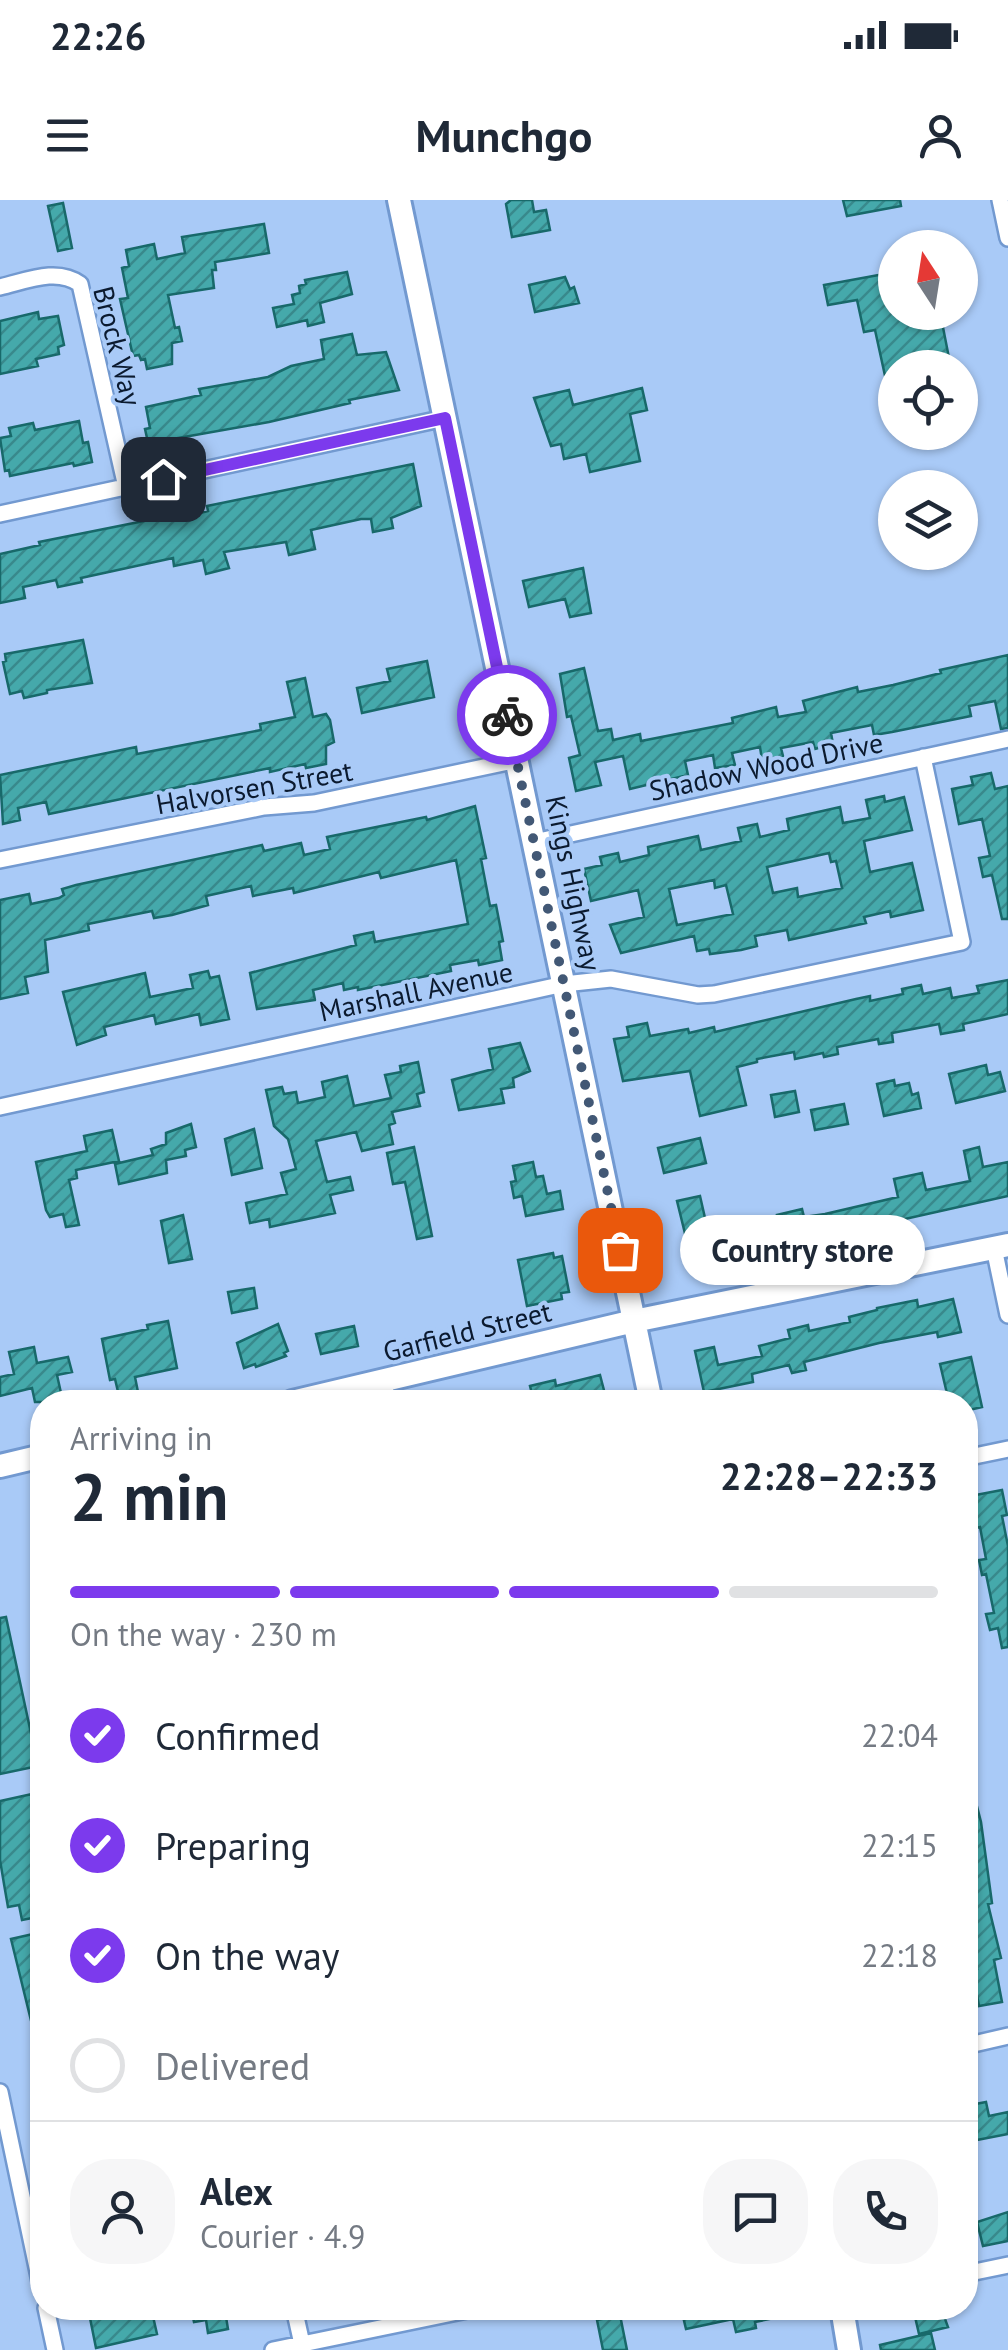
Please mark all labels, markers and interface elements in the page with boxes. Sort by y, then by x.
text: 22:26 [50,11,146,60]
text: Munchgo [415,106,593,164]
icon: menu [40,108,95,163]
icon: person [913,108,968,163]
north arrow [878,230,978,330]
map controls [878,230,978,570]
street label: Brock Way [85,282,151,410]
button: locate [878,350,978,450]
pin [121,437,206,522]
icon: home [136,452,191,507]
button: layers [878,470,978,570]
courier [457,665,557,765]
icon: bike [480,688,535,743]
street label: Shadow Wood Drive [646,723,886,809]
street label: Halvorsen Street [153,751,356,822]
street label: Kings Highway [537,792,611,974]
street label: Marshall Avenue [316,952,516,1030]
pin [578,1208,663,1293]
callout: Country store [680,1215,925,1285]
icon: bag [593,1223,648,1278]
text: Country store [711,1229,894,1271]
street label: Garfield Street [379,1292,555,1370]
text: Arriving in [70,1417,212,1459]
text: 22:28–22:33 [720,1451,938,1500]
text: 2 min [70,1454,229,1538]
text: On the way · 230 m [70,1613,337,1655]
icon: check [70,1708,125,1763]
text: Confirmed [155,1711,321,1760]
text: 22:04 [861,1714,938,1756]
icon: check [70,1818,125,1873]
text: Preparing [155,1821,311,1870]
text: 22:15 [861,1824,938,1866]
icon: check [70,1928,125,1983]
text: On the way [155,1931,340,1980]
text: 22:18 [861,1934,938,1976]
text: Delivered [155,2041,310,2090]
button: person [70,2159,175,2264]
button: chat [703,2159,808,2264]
button: phone [833,2159,938,2264]
text: Alex [200,2166,273,2215]
text: Courier · 4.9 [200,2215,366,2257]

